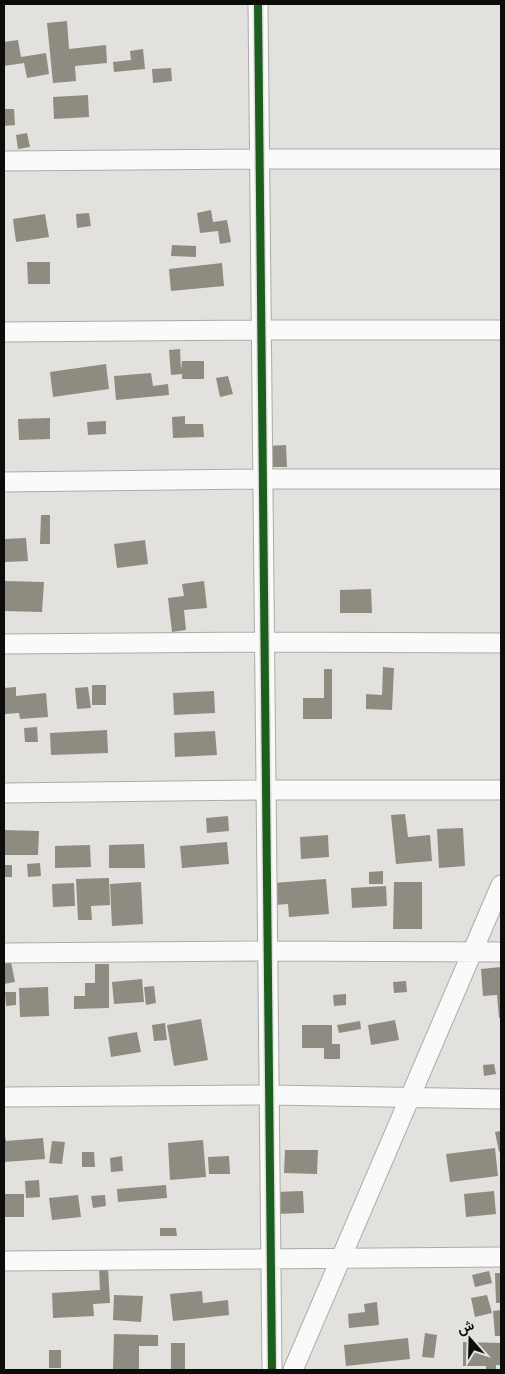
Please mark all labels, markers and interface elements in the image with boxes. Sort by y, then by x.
north arrow [445,1314,495,1364]
text: ش [455,1315,477,1338]

